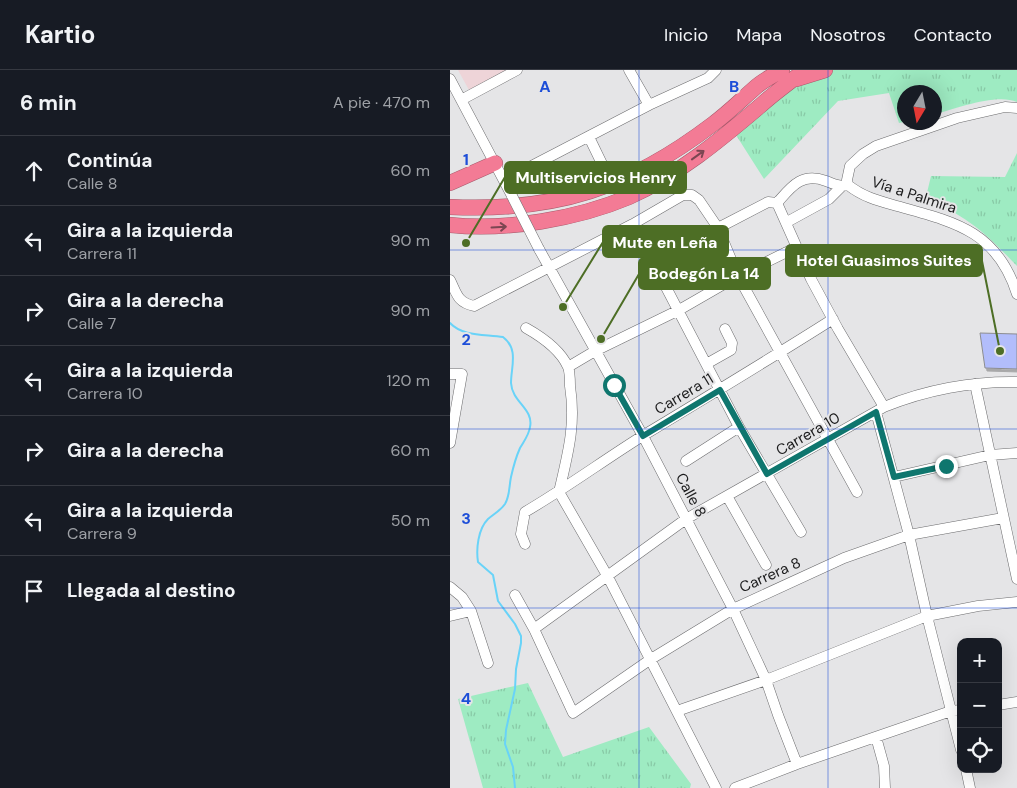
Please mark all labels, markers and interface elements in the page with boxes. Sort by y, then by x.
text: Kartio [25,19,95,50]
text: Inicio [664,23,708,47]
text: Mapa [736,23,782,47]
text: Nosotros [810,23,886,47]
text: Contacto [914,23,992,47]
text: A [539,76,551,97]
text: B [729,76,739,97]
north arrow [897,85,942,130]
text: 6 min [20,89,77,117]
text: A pie · 470 m [333,92,430,113]
text: Continúa [67,148,152,173]
text: 1 [463,149,469,170]
one-way arrow [691,149,704,160]
icon: ahead [20,157,48,185]
text: 60 m [390,160,430,181]
callout: Multiservicios Henry [505,162,686,193]
text: Multiservicios Henry [516,167,677,188]
street label: Vía a Palmira [869,172,959,218]
text: Calle 8 [67,173,117,194]
text: Gira a la izquierda [67,218,233,243]
one-way arrow [490,222,506,231]
callout: Mute en Leña [603,226,728,257]
icon: left [20,227,48,255]
text: 90 m [390,230,430,251]
text: Mute en Leña [613,232,717,253]
text: Carrera 11 [67,243,137,264]
callout: Hotel Guasimos Suites [786,245,982,276]
text: Hotel Guasimos Suites [796,250,972,271]
callout: Bodegón La 14 [639,258,770,289]
text: Bodegón La 14 [649,263,759,284]
text: Gira a la derecha [67,288,224,313]
icon: right [20,297,48,325]
text: 90 m [390,300,430,321]
text: Calle 7 [67,313,116,334]
text: 2 [461,329,471,350]
text: Gira a la izquierda [67,358,233,383]
icon: left [20,367,48,395]
street label: Carrera 11 [651,369,717,419]
text: 120 m [386,370,430,391]
route start [603,374,626,397]
text: Carrera 10 [67,383,143,404]
street label: Carrera 10 [772,408,844,460]
icon: right [20,437,48,465]
text: Gira a la derecha [67,438,224,463]
text: 60 m [390,440,430,461]
route end [935,455,958,478]
street label: Calle 8 [671,469,711,521]
text: Gira a la izquierda [67,498,233,523]
icon: left [20,507,48,535]
text: 3 [461,508,471,529]
text: 50 m [391,510,430,531]
text: Carrera 9 [67,523,137,544]
street label: Carrera 8 [736,553,804,597]
icon: arrive [20,577,48,605]
text: Llegada al destino [67,578,236,603]
map controls [957,638,1002,773]
button: + [957,638,1002,683]
button: − [957,683,1002,728]
text: 4 [461,688,471,709]
button: locate [957,728,1002,773]

